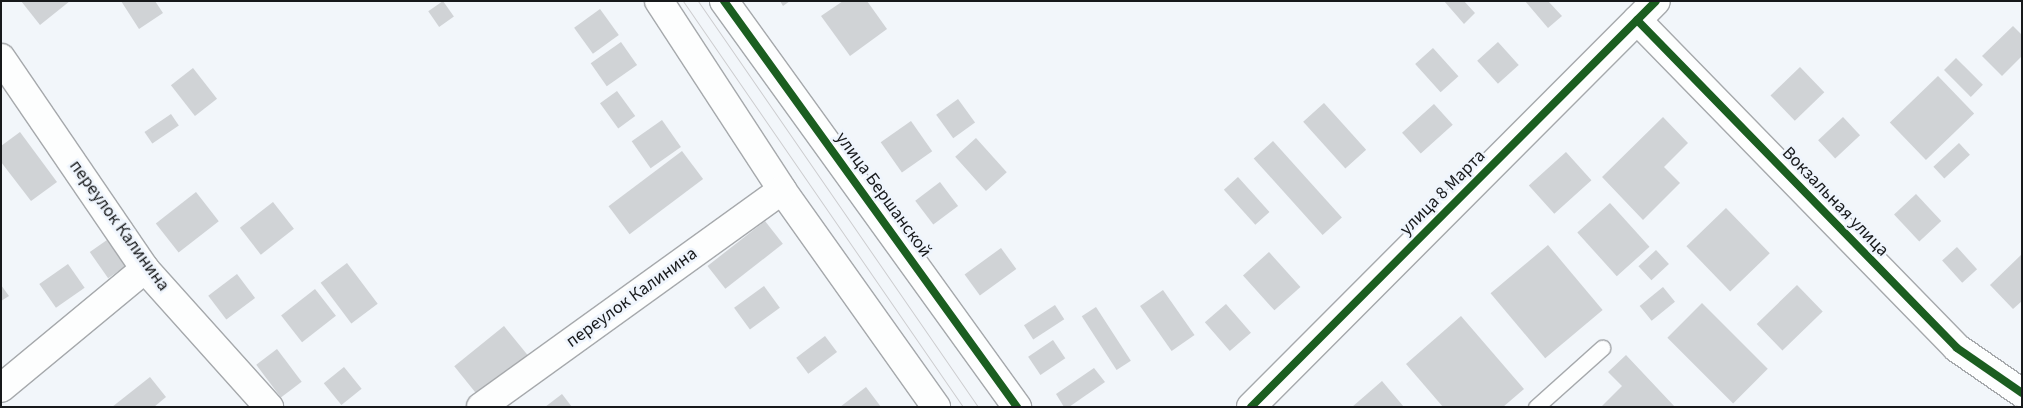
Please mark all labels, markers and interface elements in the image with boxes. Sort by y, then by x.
street label: улица Бершанской [830,128,936,262]
street label: Вокзальная улица [1777,143,1893,261]
street label: улица 8 Марта [1396,146,1490,240]
street label: переулок Калинина [64,156,174,296]
street label: переулок Калинина [562,243,702,353]

